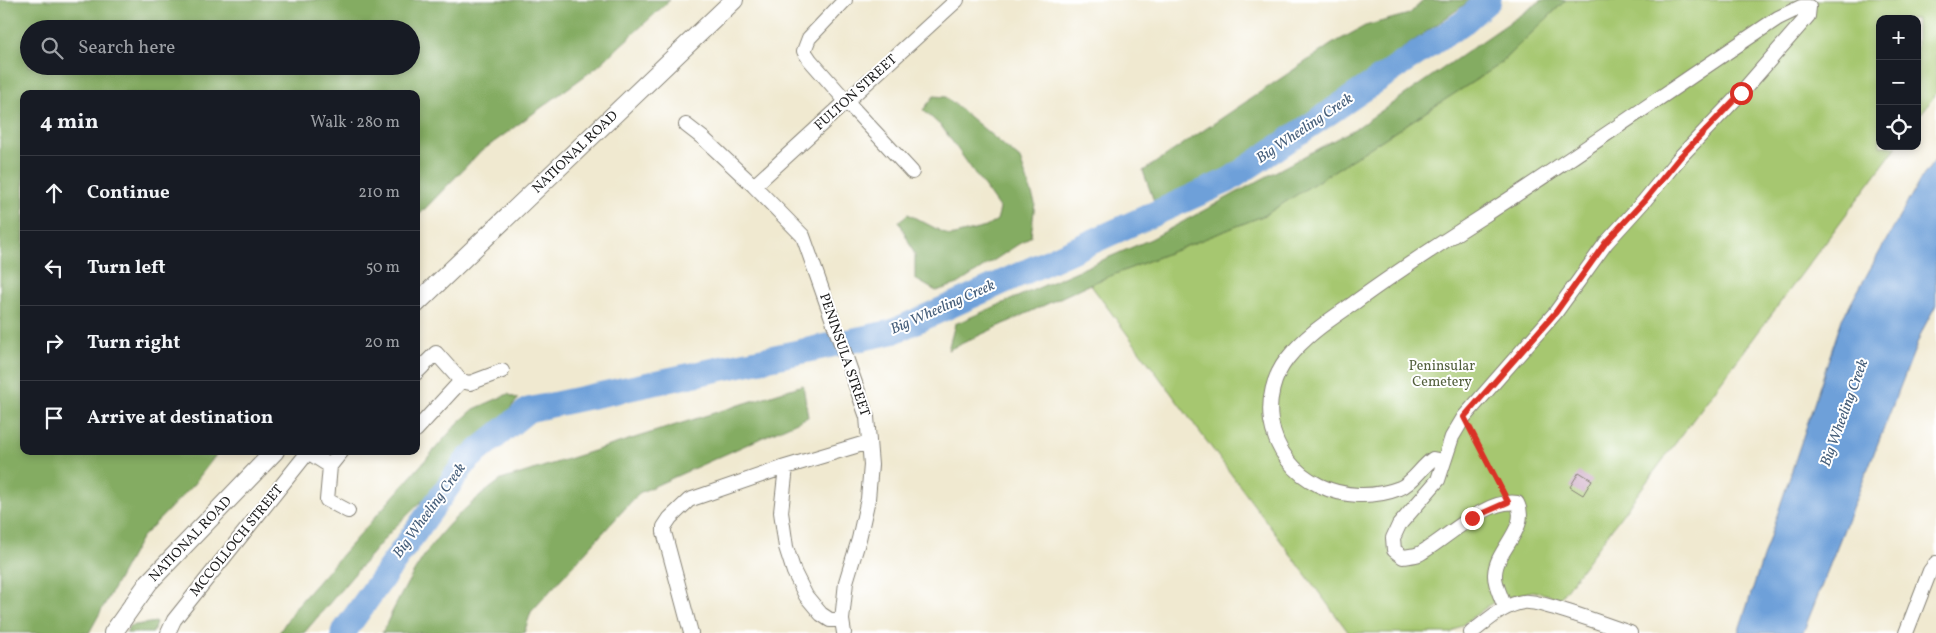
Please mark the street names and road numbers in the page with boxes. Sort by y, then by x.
street label: FULTON STREET [810,51,902,135]
street label: NATIONAL ROAD [528,106,622,198]
street label: PENINSULA STREET [814,291,874,419]
street label: MCCOLLOCH STREET [186,481,288,601]
street label: NATIONAL ROAD [145,492,236,586]

